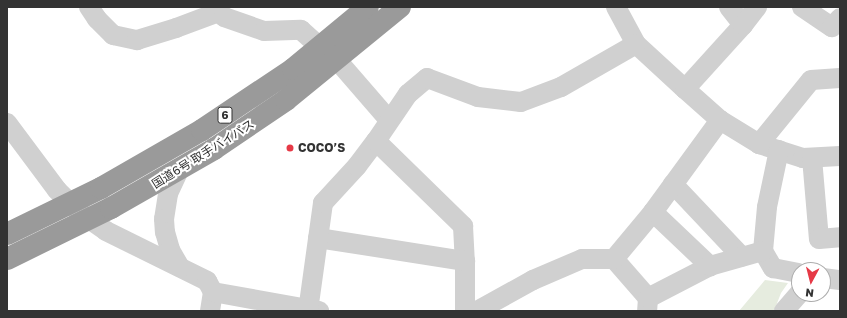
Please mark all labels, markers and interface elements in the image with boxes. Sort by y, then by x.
road number: 6 [217,106,233,124]
street label: 国道6号 取手バイパス [149,117,257,191]
place label: COCO’S [298,141,345,155]
marker: COCO’S [285,143,295,153]
north arrow [791,262,831,302]
text: N [805,286,815,300]

